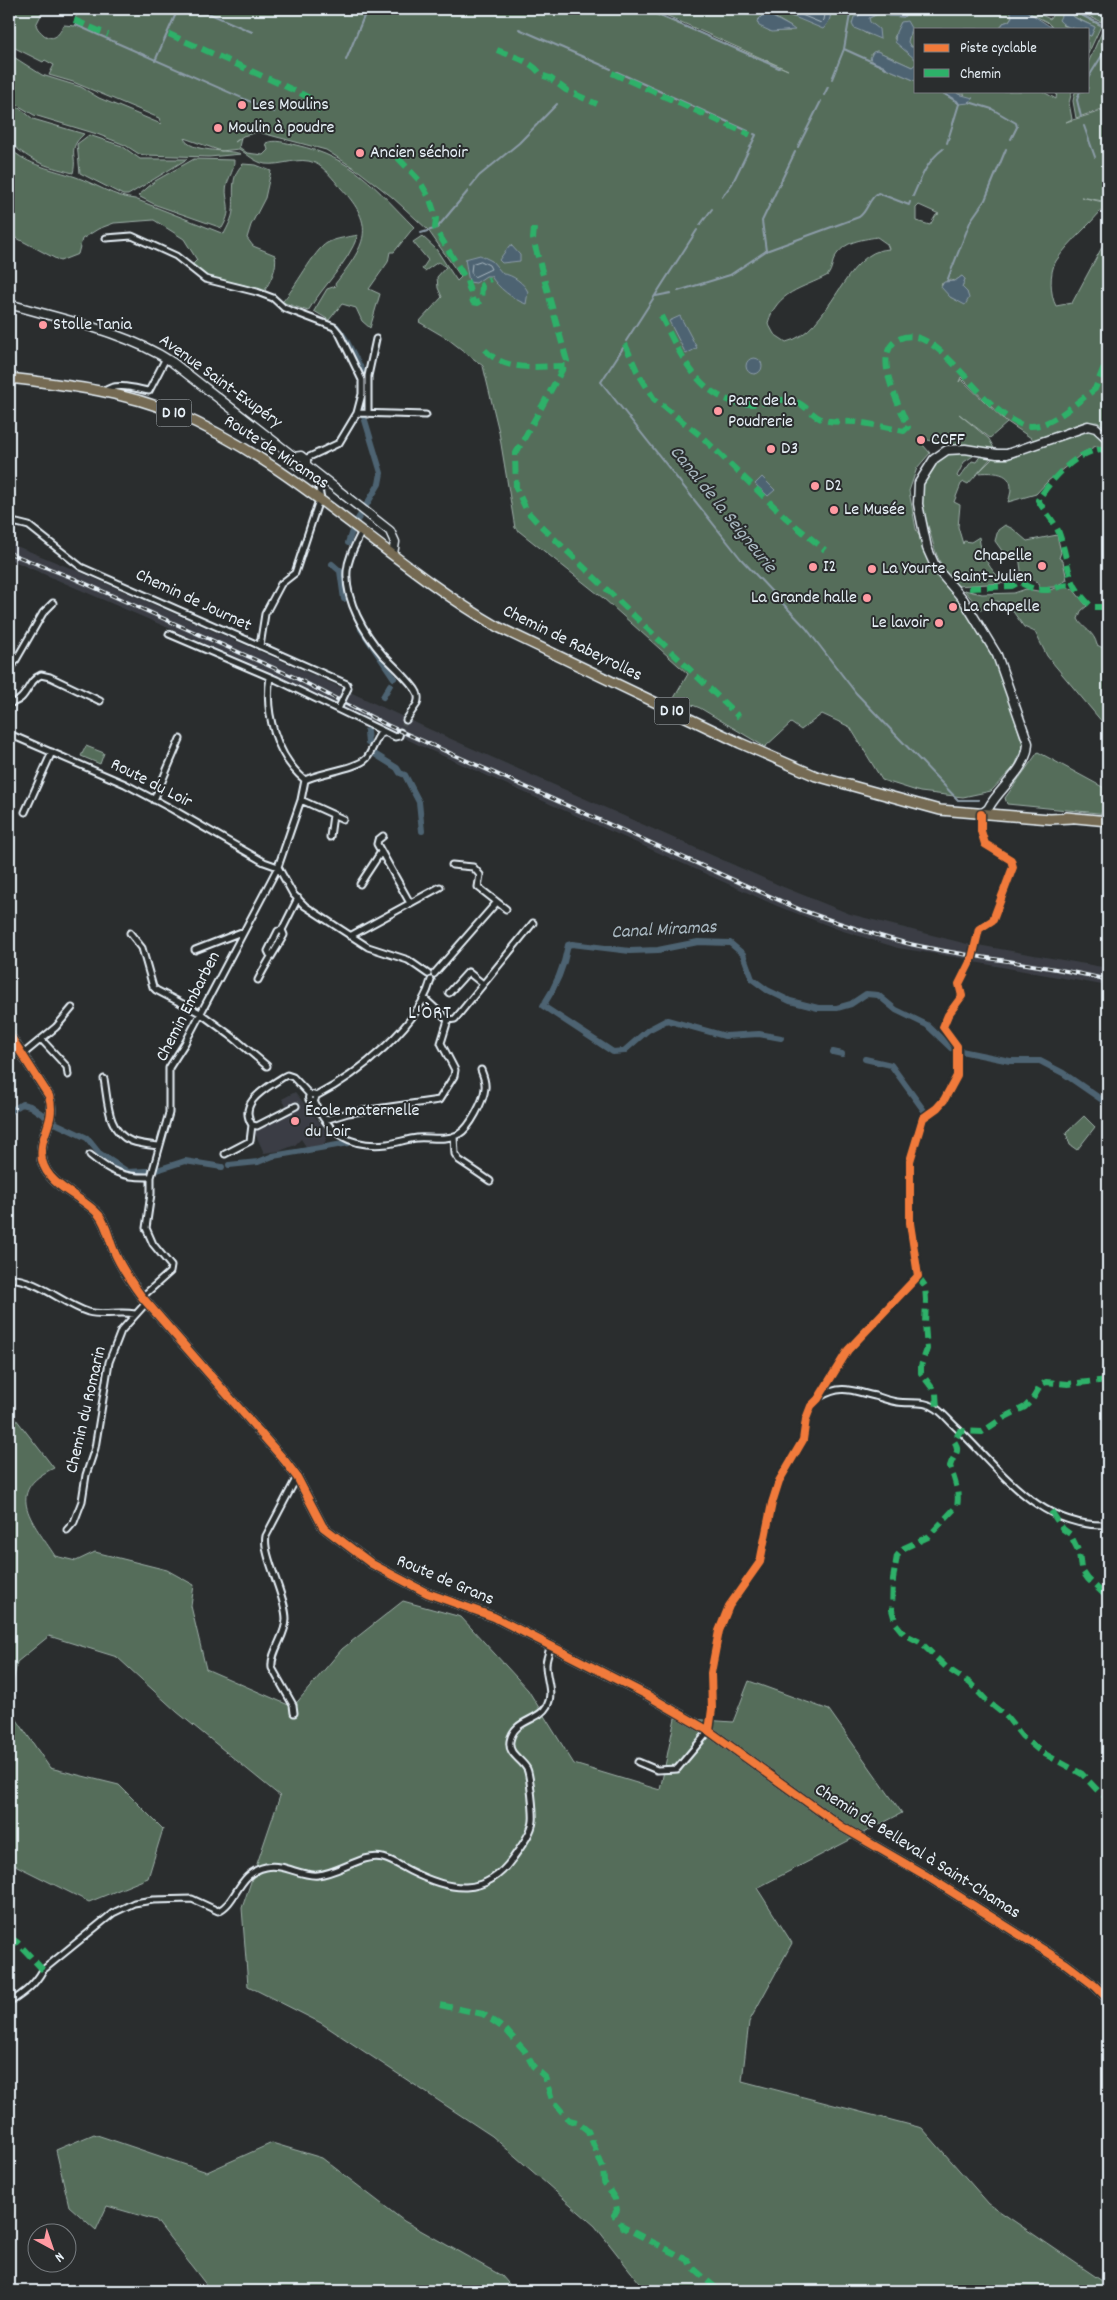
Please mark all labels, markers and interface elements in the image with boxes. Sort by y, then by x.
legend [914,28,1090,92]
text: Piste cyclable [960,38,1037,60]
text: Chemin [960,64,1001,86]
place label: Les Moulins [252,93,329,118]
marker: Les Moulins [236,99,248,111]
place label: Moulin à poudre [228,116,335,141]
marker: Moulin à poudre [212,122,224,134]
place label: Ancien séchoir [370,141,468,166]
marker: Ancien séchoir [354,147,366,159]
place label: Stolle Tania [53,313,132,338]
marker: Stolle Tania [37,319,49,331]
street label: Avenue Saint-Exupéry [153,329,287,436]
place label: Parc de la Poudrerie [728,389,796,435]
road number: D 10 [156,399,192,426]
marker: Parc de la Poudrerie [712,405,724,417]
street label: Route de Miramas [218,410,334,496]
place label: CCFF [931,428,965,453]
marker: CCFF [915,434,927,446]
place label: D3 [781,437,798,462]
water label: Canal de la Seigneurie [662,440,783,581]
marker: D3 [765,443,777,455]
place label: D2 [825,474,842,499]
marker: D2 [809,480,821,492]
place label: Le Musée [844,498,905,523]
marker: Le Musée [828,504,840,516]
place label: Chapelle Saint-Julien [953,544,1032,590]
place label: I2 [823,555,836,580]
place label: La Yourte [882,557,946,582]
marker: Chapelle Saint-Julien [1036,560,1048,572]
marker: I2 [807,561,819,573]
street label: Chemin de Journet [131,563,255,639]
marker: La Yourte [866,563,878,575]
place label: La Grande halle [751,586,857,611]
marker: La Grande halle [861,592,873,604]
place label: La chapelle [963,595,1040,620]
street label: Chemin de Rabeyrolles [498,599,646,689]
marker: La chapelle [947,601,959,613]
place label: Le lavoir [871,611,929,636]
marker: Le lavoir [933,617,945,629]
road number: D 10 [654,698,690,724]
street label: Route du Loir [106,753,197,815]
water label: Canal Miramas [611,915,718,947]
street label: Chemin Embarben [150,948,228,1066]
district label: L'ÒRT [408,1001,452,1028]
place label: École maternelle du Loir [305,1099,420,1145]
marker: École maternelle du Loir [289,1115,301,1127]
street label: Chemin du Romarin [60,1344,114,1476]
street label: Route de Grans [392,1549,498,1613]
street label: Chemin de Belleval à Saint-Chamas [809,1778,1025,1926]
north arrow [28,2222,78,2272]
text: N [50,2247,68,2266]

